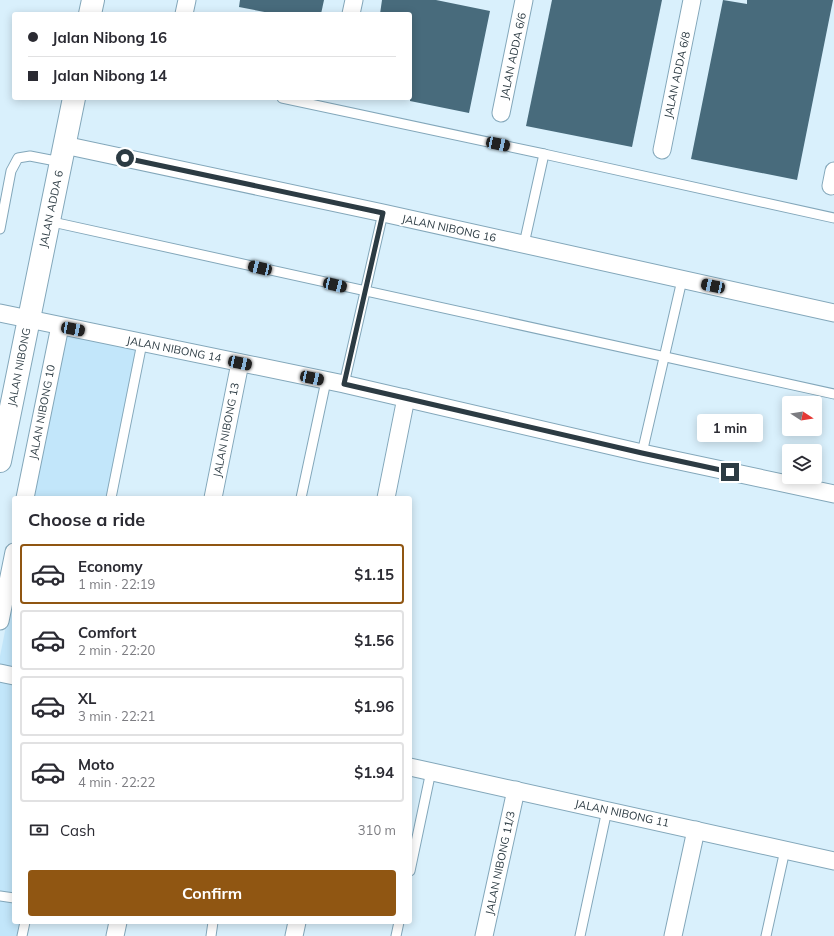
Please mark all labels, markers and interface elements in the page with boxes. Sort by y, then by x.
street label: JALAN ADDA 6/6 [497,11,529,101]
text: Jalan Nibong 16 [52,28,167,47]
street label: JALAN ADDA 6/8 [661,30,693,120]
text: Jalan Nibong 14 [52,66,167,85]
car [485,136,511,152]
route start [116,149,134,167]
street label: JALAN ADDA 6 [36,169,66,249]
street label: JALAN NIBONG 16 [401,211,498,245]
car [247,259,273,277]
car [322,276,348,294]
car [700,278,726,294]
car [60,321,86,337]
street label: JALAN NIBONG [5,326,33,408]
street label: JALAN NIBONG 14 [126,333,223,365]
car [227,355,253,371]
street label: JALAN NIBONG 10 [26,363,58,460]
car [299,370,325,386]
street label: JALAN NIBONG 13 [210,382,242,478]
north arrow [782,396,822,436]
map controls [782,396,822,484]
callout: 1 min [697,414,763,442]
text: 1 min [713,420,747,436]
button: layers [782,444,822,484]
route end [721,463,739,481]
text: Choose a ride [28,508,145,531]
icon: car [30,556,66,592]
text: Economy [78,557,143,576]
text: $1.15 [354,565,394,584]
text: 1 min · 22:19 [78,576,155,592]
icon: car [30,622,66,658]
text: Comfort [78,623,136,642]
text: $1.56 [354,631,394,650]
text: 2 min · 22:20 [78,642,155,658]
icon: car [30,688,66,724]
text: XL [78,689,96,708]
text: $1.96 [354,697,394,716]
text: 3 min · 22:21 [78,708,155,724]
icon: car [30,754,66,790]
text: Moto [78,755,114,774]
text: $1.94 [354,763,394,782]
text: 4 min · 22:22 [78,774,155,790]
street label: JALAN NIBONG 11 [574,796,670,830]
street label: JALAN NIBONG 11/3 [482,810,518,916]
icon: cash [28,819,50,841]
text: Cash [60,821,95,840]
text: 310 m [358,822,396,838]
button: Confirm [28,870,396,916]

